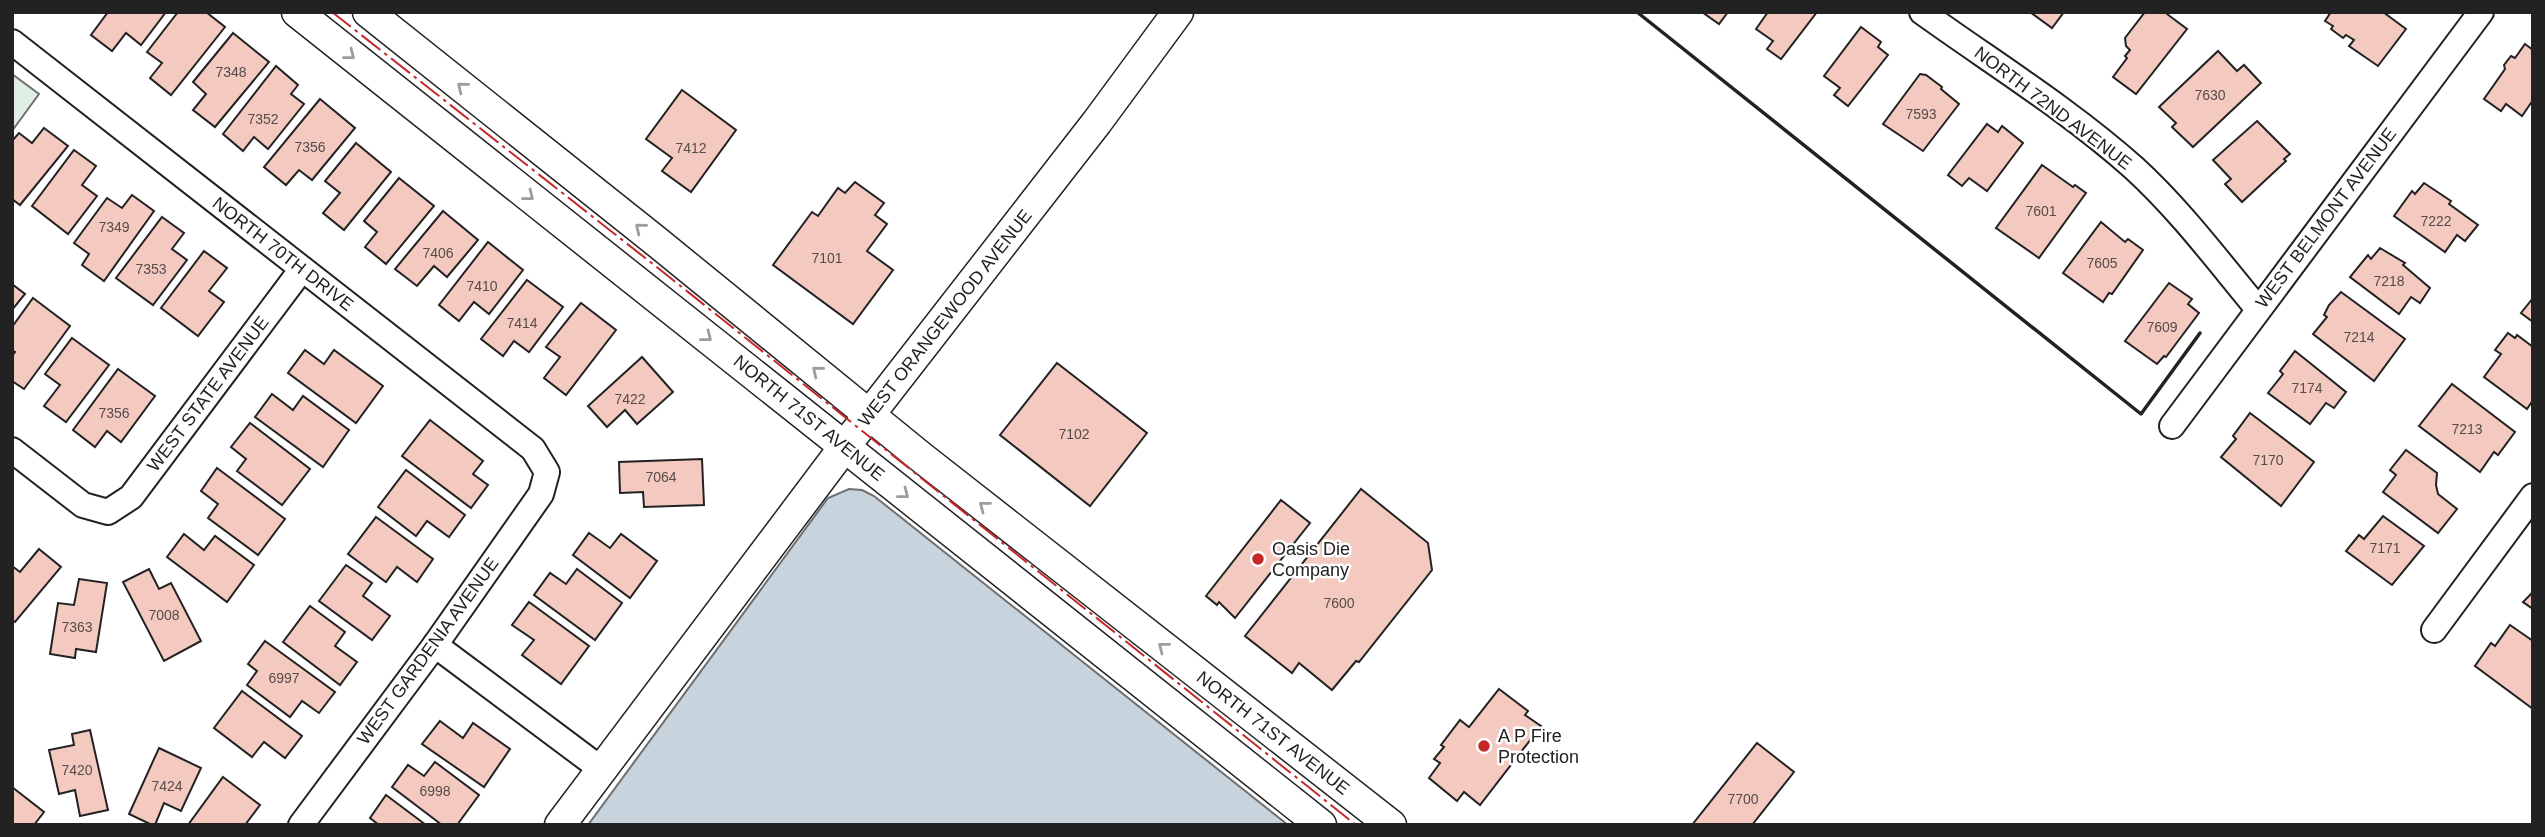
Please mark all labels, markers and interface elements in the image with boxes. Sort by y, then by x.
street label: NORTH 72ND AVENUE [1971,42,2135,174]
one-way arrow [343,46,355,59]
house number: 7348 [215,64,247,80]
one-way arrow [457,82,469,95]
house number: 7630 [2194,87,2226,103]
house number: 7593 [1905,106,1937,122]
house number: 7352 [247,111,279,127]
street label: WEST BELMONT AVENUE [2252,124,2400,312]
house number: 7356 [294,139,326,155]
house number: 7412 [675,140,707,156]
one-way arrow [521,187,534,200]
street label: NORTH 70TH DRIVE [209,193,357,315]
house number: 7601 [2025,203,2057,219]
street label: WEST ORANGEWOOD AVENUE [854,206,1036,430]
house number: 7222 [2420,213,2452,229]
house number: 7349 [98,219,130,235]
one-way arrow [635,224,647,237]
house number: 7406 [422,245,454,261]
house number: 7101 [811,250,843,266]
house number: 7605 [2086,255,2118,271]
house number: 7353 [135,261,167,277]
house number: 7218 [2373,273,2405,289]
house number: 7410 [466,278,498,294]
street label: WEST STATE AVENUE [143,313,273,475]
house number: 7414 [506,315,538,331]
house number: 7609 [2146,319,2178,335]
one-way arrow [700,328,712,341]
house number: 7214 [2343,329,2375,345]
street label: NORTH 71ST AVENUE [730,351,888,485]
one-way arrow [812,367,824,380]
house number: 7174 [2291,380,2323,396]
house number: 7422 [614,391,646,407]
house number: 7356 [98,405,130,421]
house number: 7213 [2451,421,2483,437]
house number: 7102 [1058,426,1090,442]
house number: 7170 [2252,452,2284,468]
house number: 7064 [645,469,677,485]
one-way arrow [896,486,909,498]
one-way arrow [979,502,992,515]
place label: Oasis Die Company [1272,539,1350,580]
house number: 7171 [2369,540,2401,556]
marker: Oasis Die Company [1250,551,1266,567]
street label: WEST GARDENIA AVENUE [353,554,503,748]
house number: 7600 [1323,595,1355,611]
house number: 7008 [148,607,180,623]
house number: 7363 [61,619,93,635]
one-way arrow [1159,642,1171,655]
street label: NORTH 71ST AVENUE [1193,667,1353,799]
house number: 6997 [268,670,300,686]
place label: A P Fire Protection [1498,726,1579,767]
marker: A P Fire Protection [1476,738,1492,754]
house number: 7420 [61,762,93,778]
house number: 7424 [151,778,183,794]
house number: 6998 [419,783,451,799]
house number: 7700 [1727,791,1759,807]

